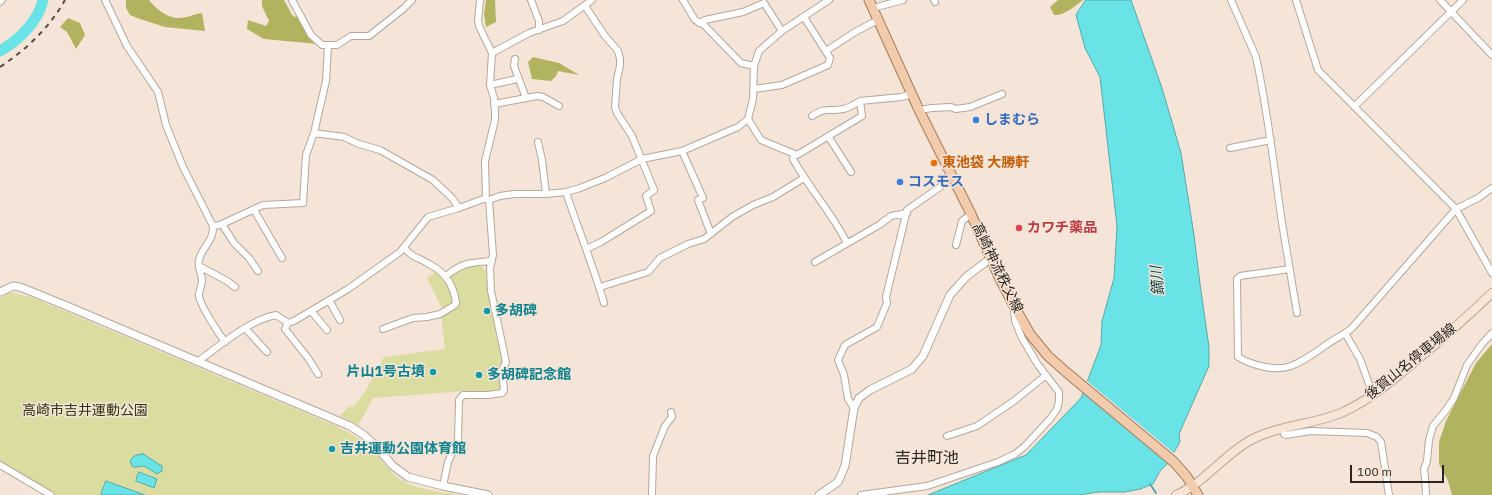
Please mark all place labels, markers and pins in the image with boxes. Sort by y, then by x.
place label: しまむら [984,112,1040,128]
marker: しまむら [971,115,981,125]
place label: 東池袋 大勝軒 [942,155,1029,171]
marker: 東池袋 大勝軒 [929,158,939,168]
place label: コスモス [908,174,964,190]
marker: コスモス [895,177,905,187]
place label: カワチ薬品 [1027,220,1097,236]
marker: カワチ薬品 [1014,223,1024,233]
place label: 多胡碑 [495,303,537,319]
marker: 多胡碑 [482,306,492,316]
place label: 片山1号古墳 [347,364,425,380]
marker: 片山1号古墳 [428,367,438,377]
place label: 多胡碑記念館 [487,367,571,383]
marker: 多胡碑記念館 [474,370,484,380]
place label: 吉井運動公園体育館 [340,441,466,457]
marker: 吉井運動公園体育館 [327,444,337,454]

